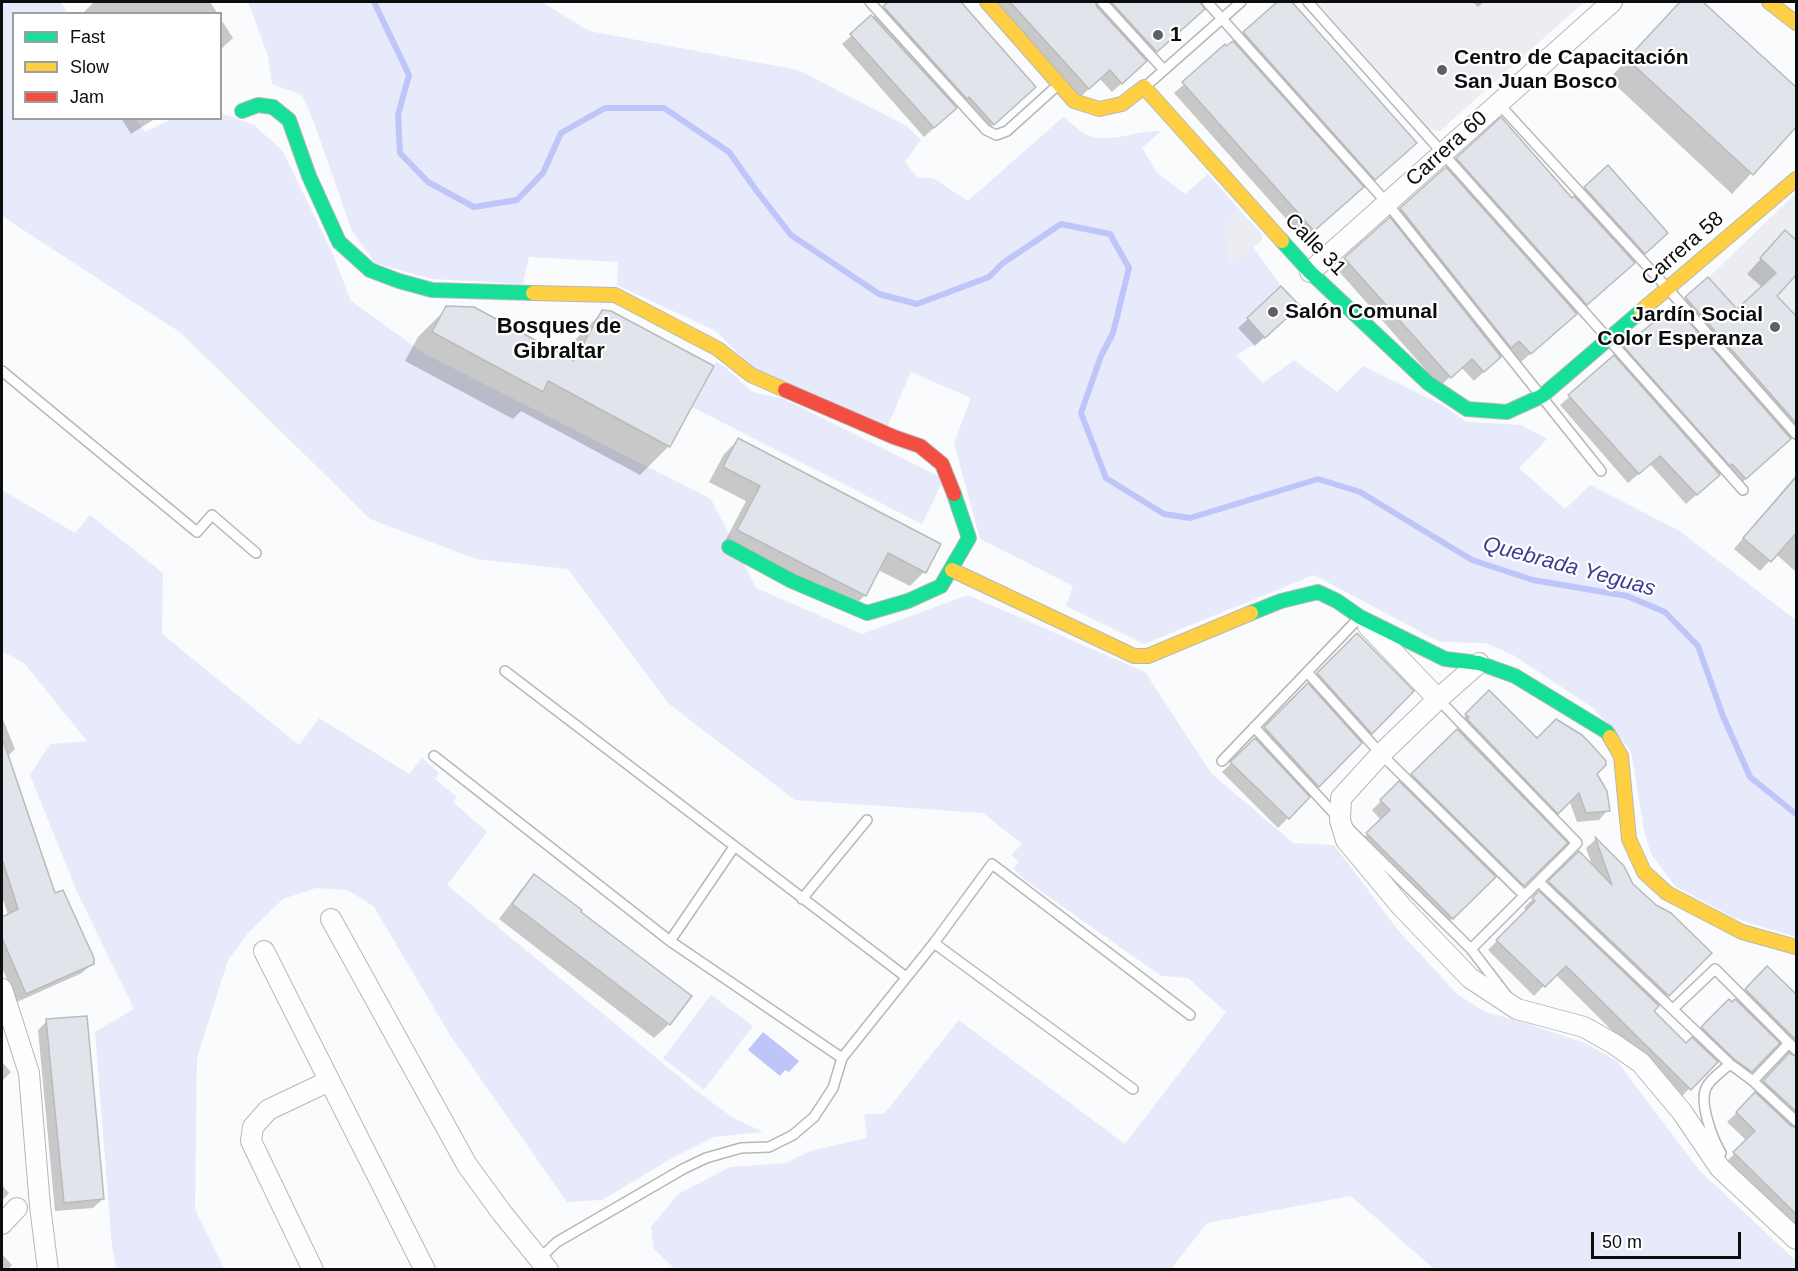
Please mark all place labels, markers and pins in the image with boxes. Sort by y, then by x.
place label: 1 [1170,22,1182,48]
marker: 1 [1151,28,1165,42]
place label: Centro de Capacitación San Juan Bosco [1454,45,1689,95]
marker: Centro de Capacitación San Juan Bosco [1435,63,1449,77]
place label: Salón Comunal [1285,299,1438,325]
place label: Jardín Social Color Esperanza [1597,302,1763,352]
marker: Salón Comunal [1266,305,1280,319]
marker: Jardín Social Color Esperanza [1768,320,1782,334]

